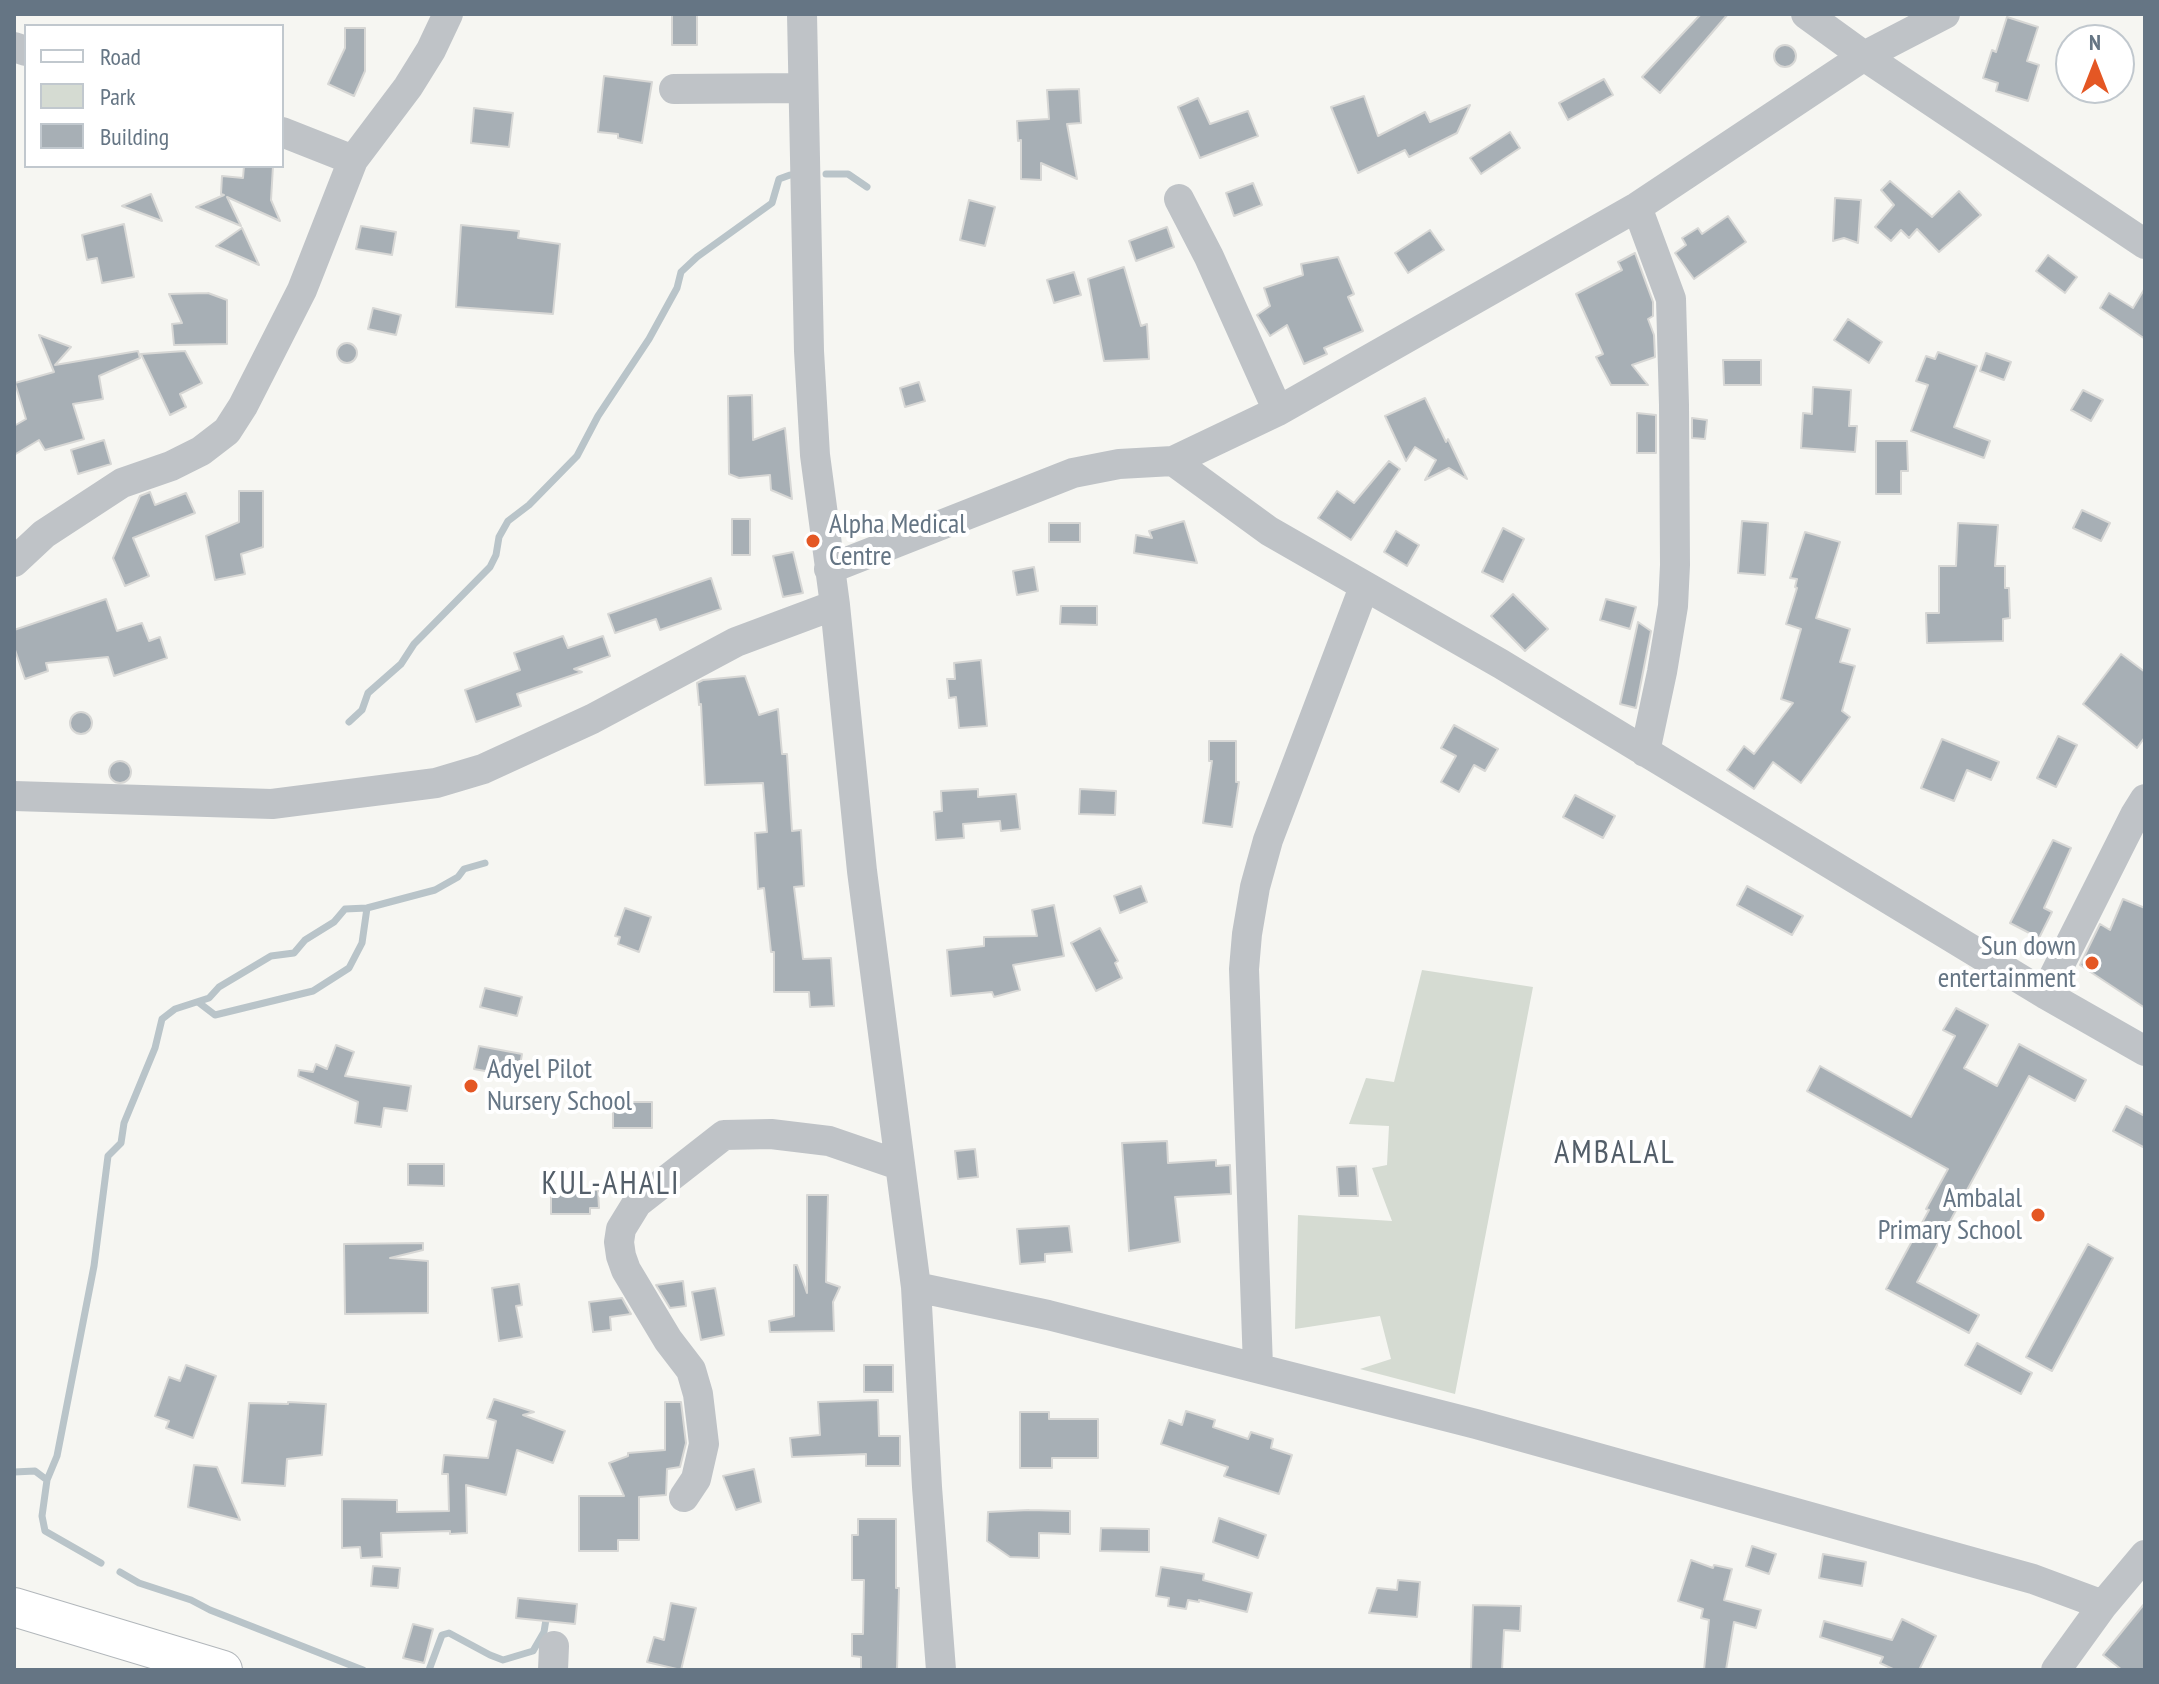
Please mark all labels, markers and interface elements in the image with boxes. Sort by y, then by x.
legend [24,24,284,168]
north arrow [2055,24,2135,104]
text: N [2089,28,2101,56]
text: Road [100,41,141,72]
text: Park [100,81,136,112]
text: Building [100,121,169,152]
place label: Alpha Medical Centre [829,508,966,574]
marker: Alpha Medical Centre [804,532,822,550]
place label: Sun down entertainment [1938,930,2076,996]
marker: Sun down entertainment [2083,954,2101,972]
place label: Adyel Pilot Nursery School [487,1053,632,1119]
marker: Adyel Pilot Nursery School [462,1077,480,1095]
district label: AMBALAL [1554,1135,1676,1173]
district label: KUL-AHALI [541,1166,681,1204]
place label: Ambalal Primary School [1878,1182,2022,1248]
marker: Ambalal Primary School [2029,1206,2047,1224]

